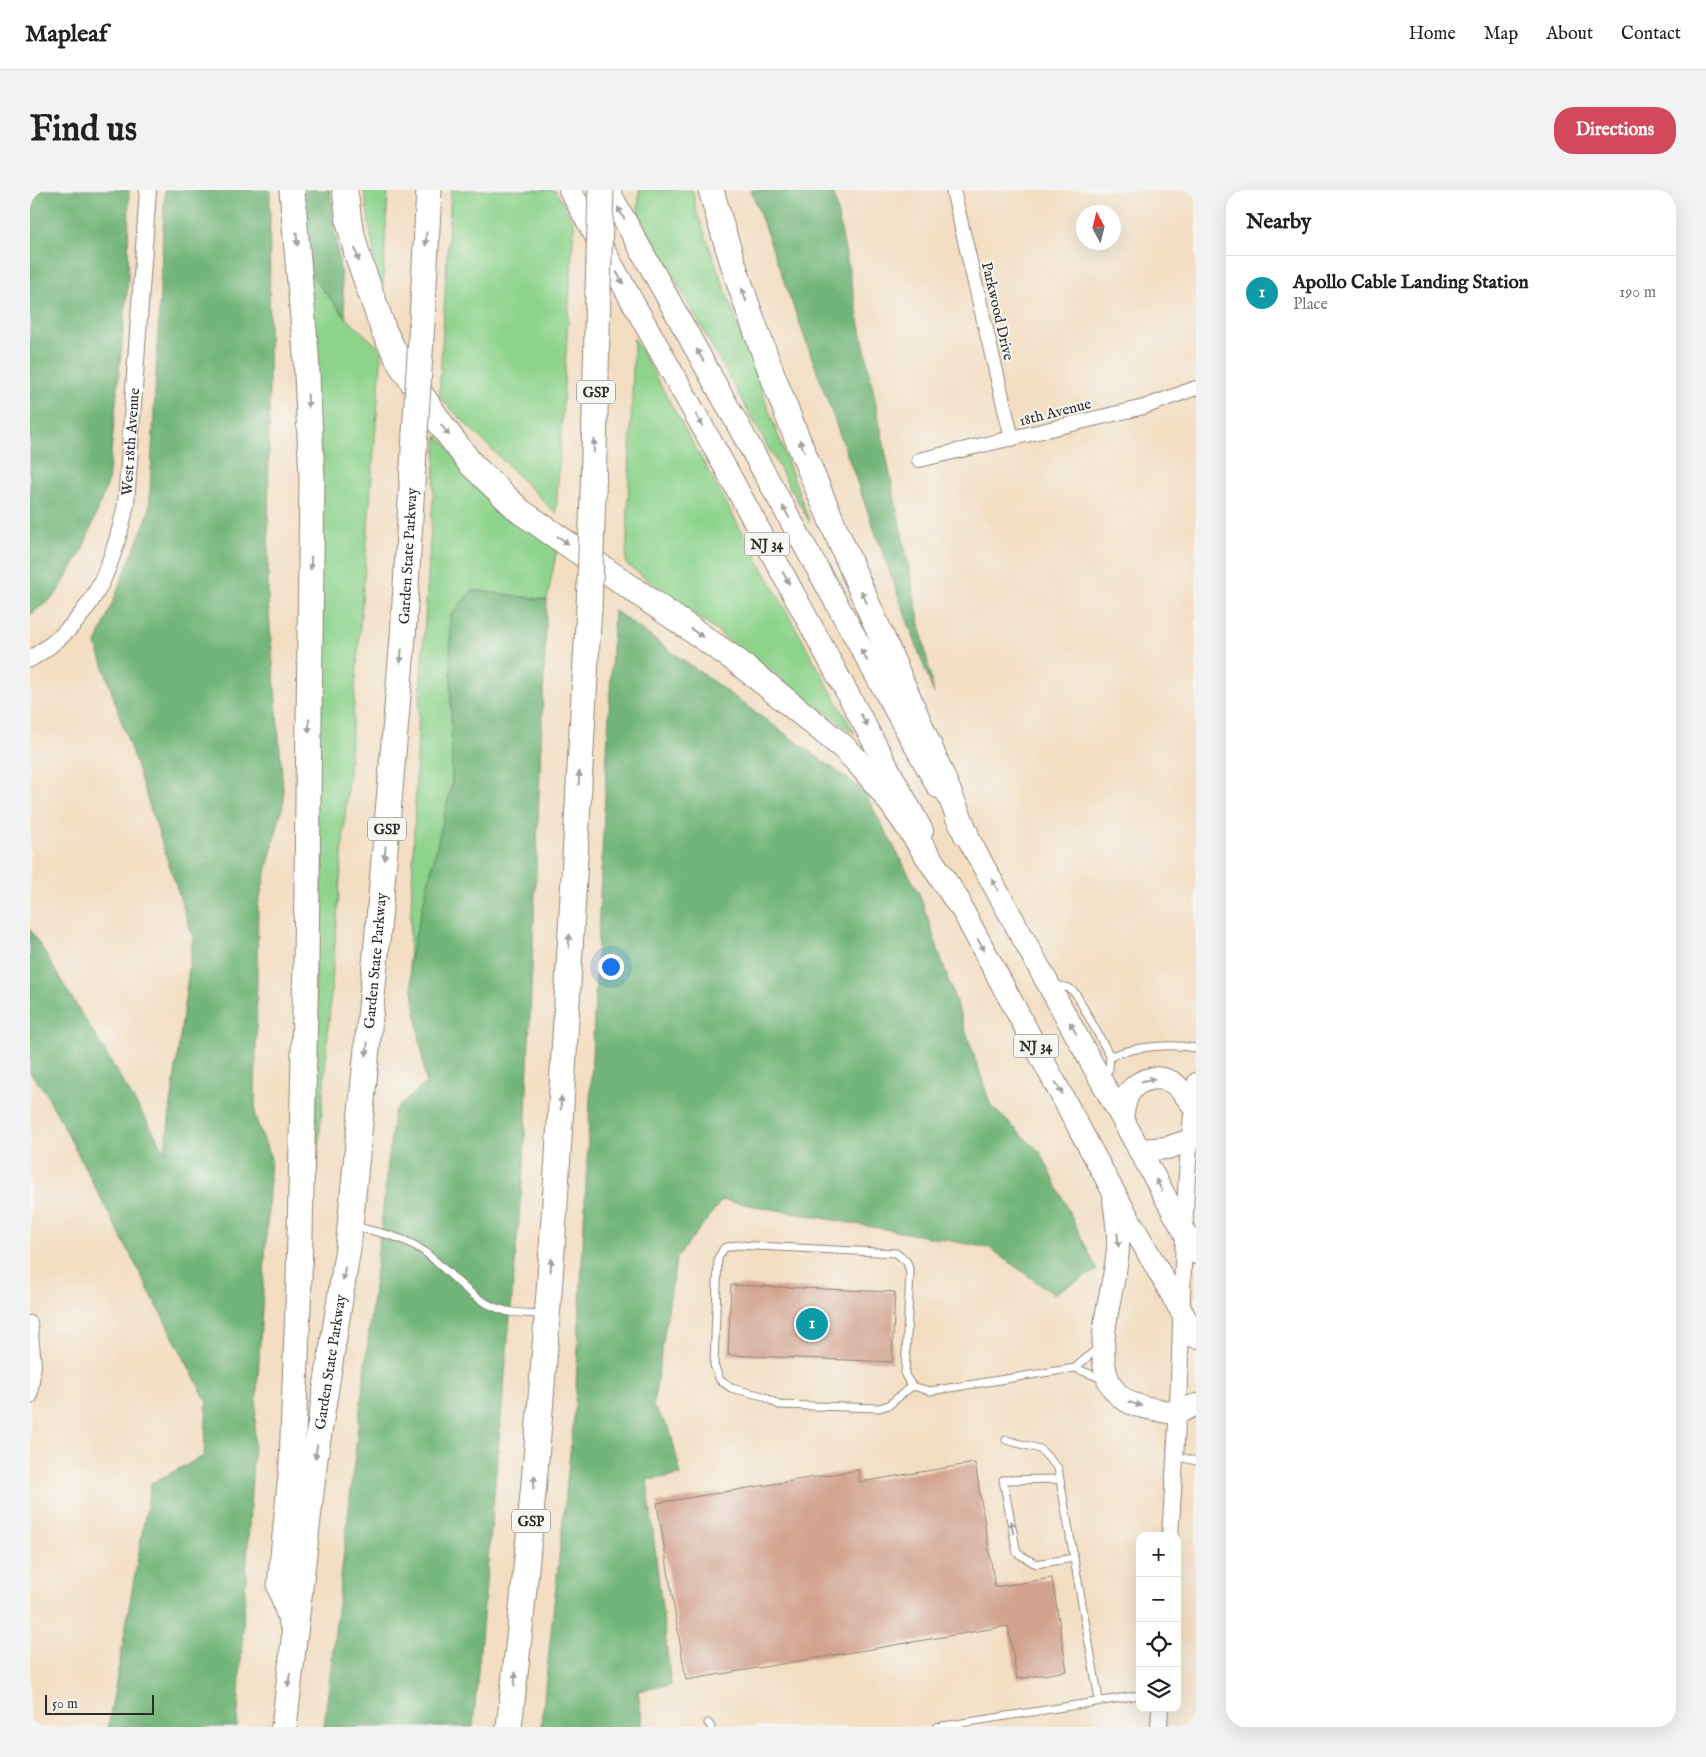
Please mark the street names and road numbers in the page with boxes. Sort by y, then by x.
street label: Parkwood Drive [977,260,1018,362]
road number: GSP [577,380,615,403]
street label: West 18th Avenue [118,387,144,496]
street label: 18th Avenue [1017,394,1093,431]
street label: Garden State Parkway [395,487,422,625]
road number: NJ 34 [744,532,790,556]
road number: GSP [368,818,406,840]
street label: Garden State Parkway [360,891,391,1030]
road number: NJ 34 [1014,1034,1058,1058]
street label: Garden State Parkway [311,1292,351,1431]
road number: GSP [512,1510,550,1532]

